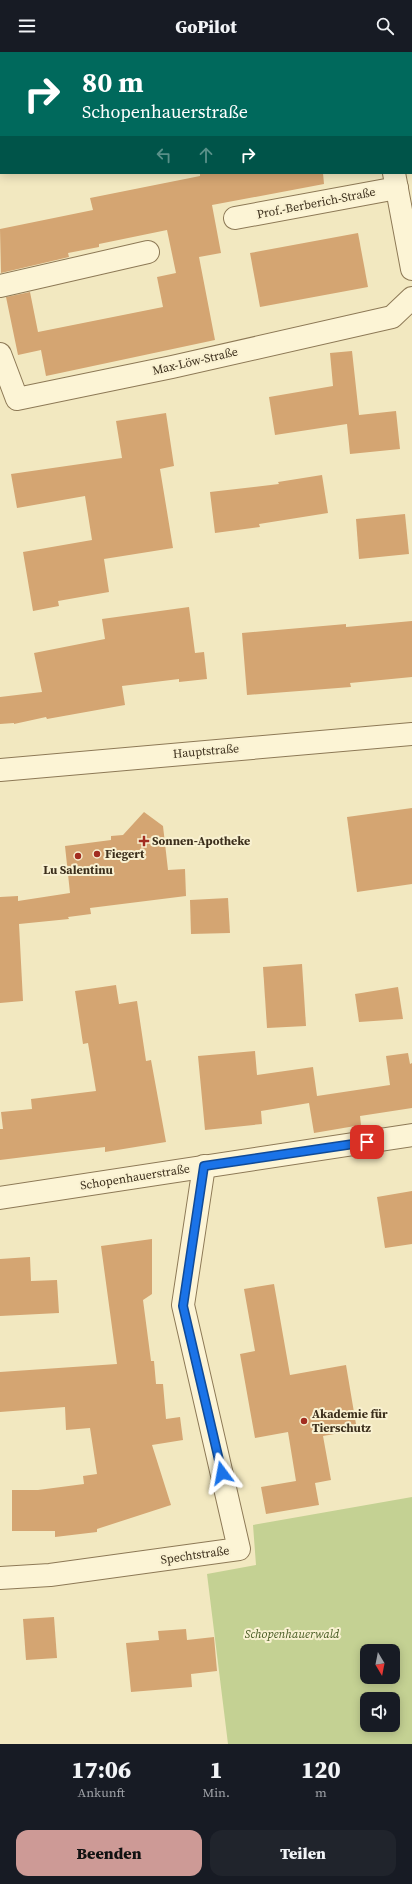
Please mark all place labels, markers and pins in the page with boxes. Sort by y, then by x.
place label: Sonnen-Apotheke [152,833,250,849]
marker: Sonnen-Apotheke [139,836,149,846]
place label: Fiegert [105,846,145,862]
marker: Fiegert [92,849,102,859]
marker: Lu Salentinu [73,851,83,861]
place label: Lu Salentinu [43,862,114,878]
pin [350,1125,384,1159]
place label: Akademie für Tierschutz [312,1406,388,1436]
marker: Akademie für Tierschutz [299,1416,309,1426]

